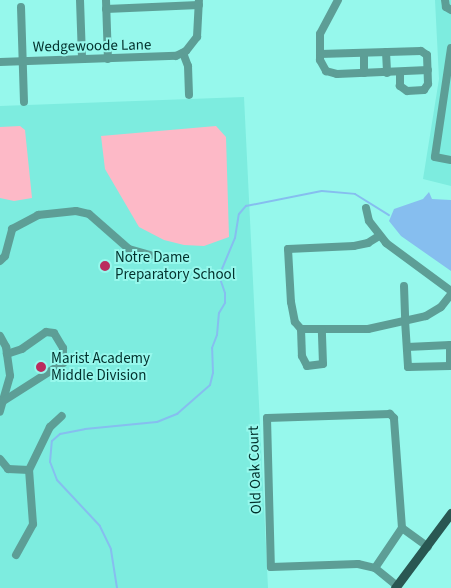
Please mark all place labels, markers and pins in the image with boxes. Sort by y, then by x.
place label: Notre Dame Preparatory School [115,248,236,283]
marker: Notre Dame Preparatory School [99,260,111,272]
place label: Marist Academy Middle Division [51,349,150,384]
marker: Marist Academy Middle Division [35,361,47,373]

